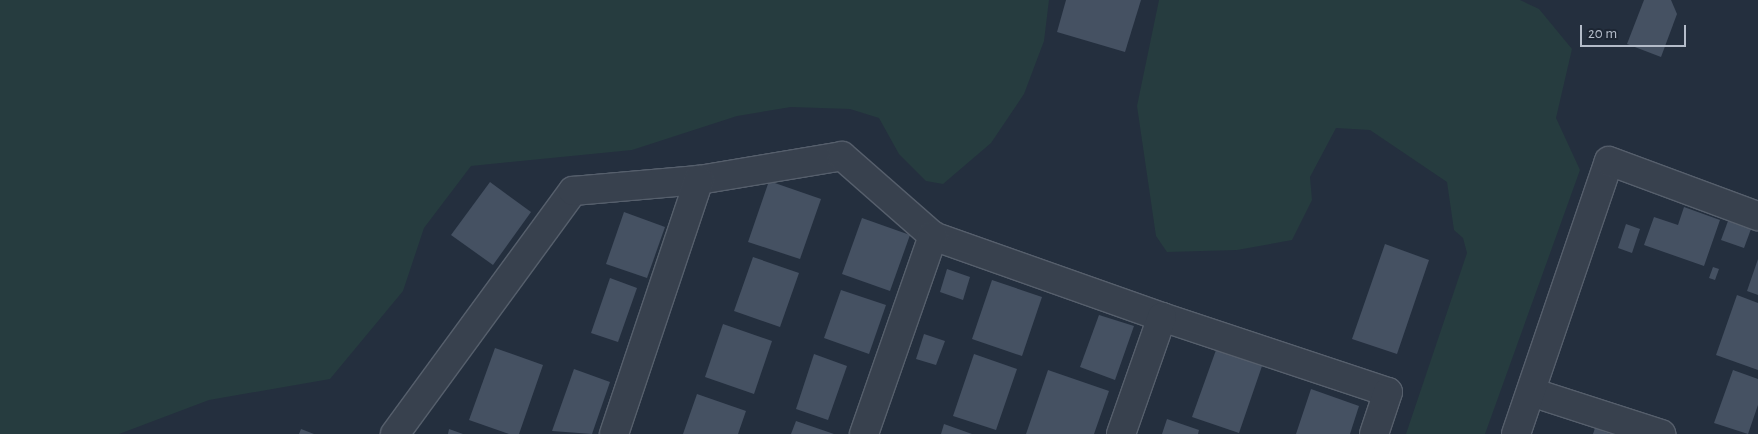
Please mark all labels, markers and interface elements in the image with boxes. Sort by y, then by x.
scale bar [1583,15,1689,47]
text: 20 m [1588,26,1617,41]

